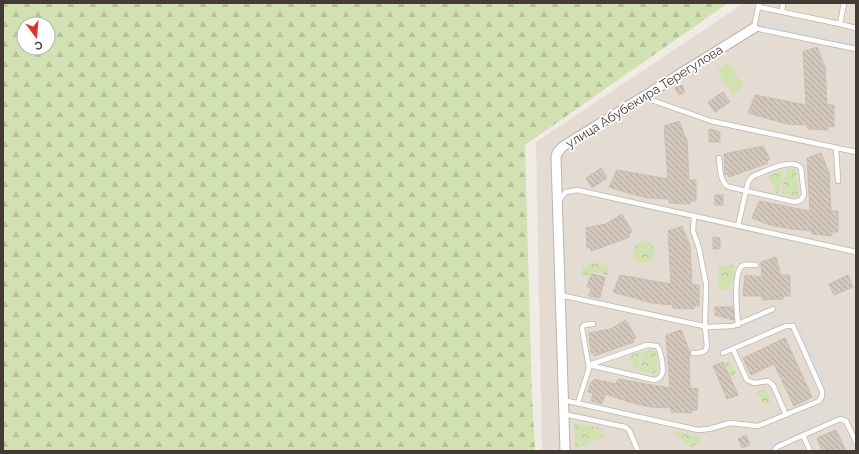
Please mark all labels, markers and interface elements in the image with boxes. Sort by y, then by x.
north arrow [16,16,56,56]
text: С [33,38,44,53]
street label: улица Абубекира Терегулова [563,42,726,151]

